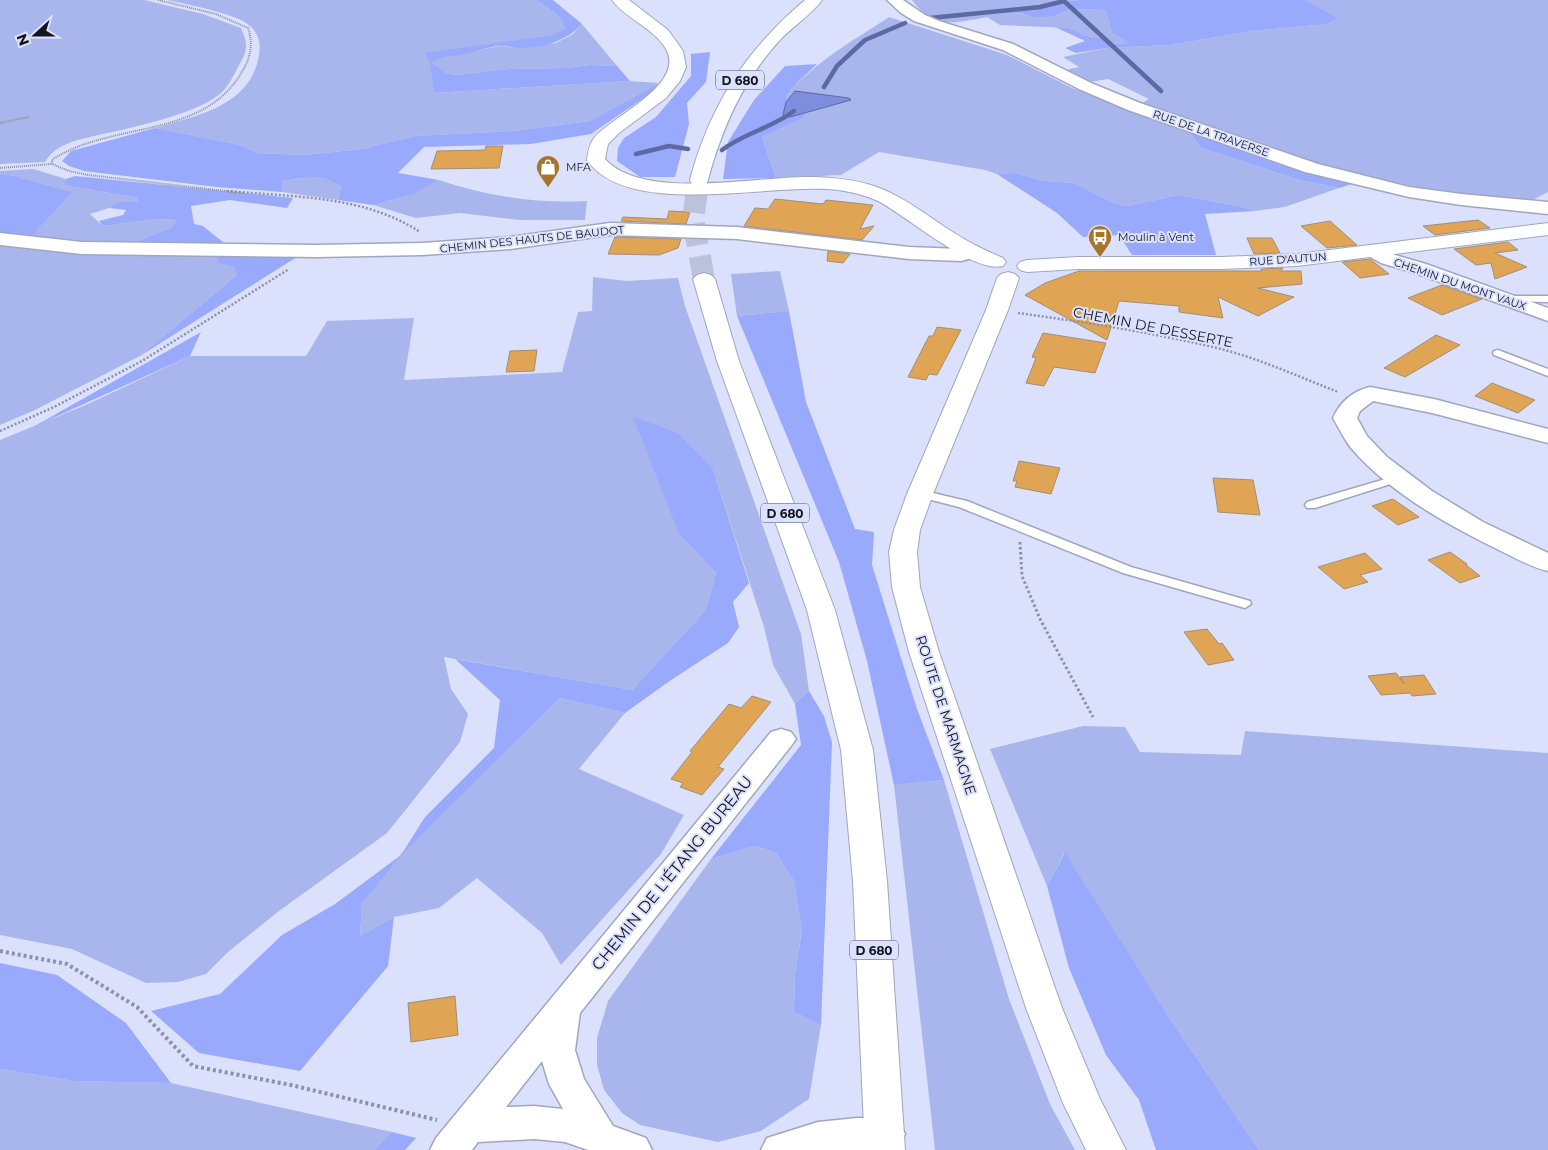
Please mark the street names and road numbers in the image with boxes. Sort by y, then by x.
road number: D 680 [716,70,764,90]
street label: RUE DE LA TRAVERSE [1151,106,1271,160]
street label: CHEMIN DES HAUTS DE BAUDOT [439,222,626,256]
street label: RUE D'AUTUN [1249,249,1327,269]
street label: CHEMIN DU MONT VAUX [1392,255,1529,314]
street label: CHEMIN DE DESSERTE [1071,303,1235,351]
road number: D 680 [761,503,809,522]
street label: ROUTE DE MARMAGNE [912,633,980,797]
street label: CHEMIN DE L'ÉTANG BUREAU [588,772,756,974]
road number: D 680 [850,940,898,960]

